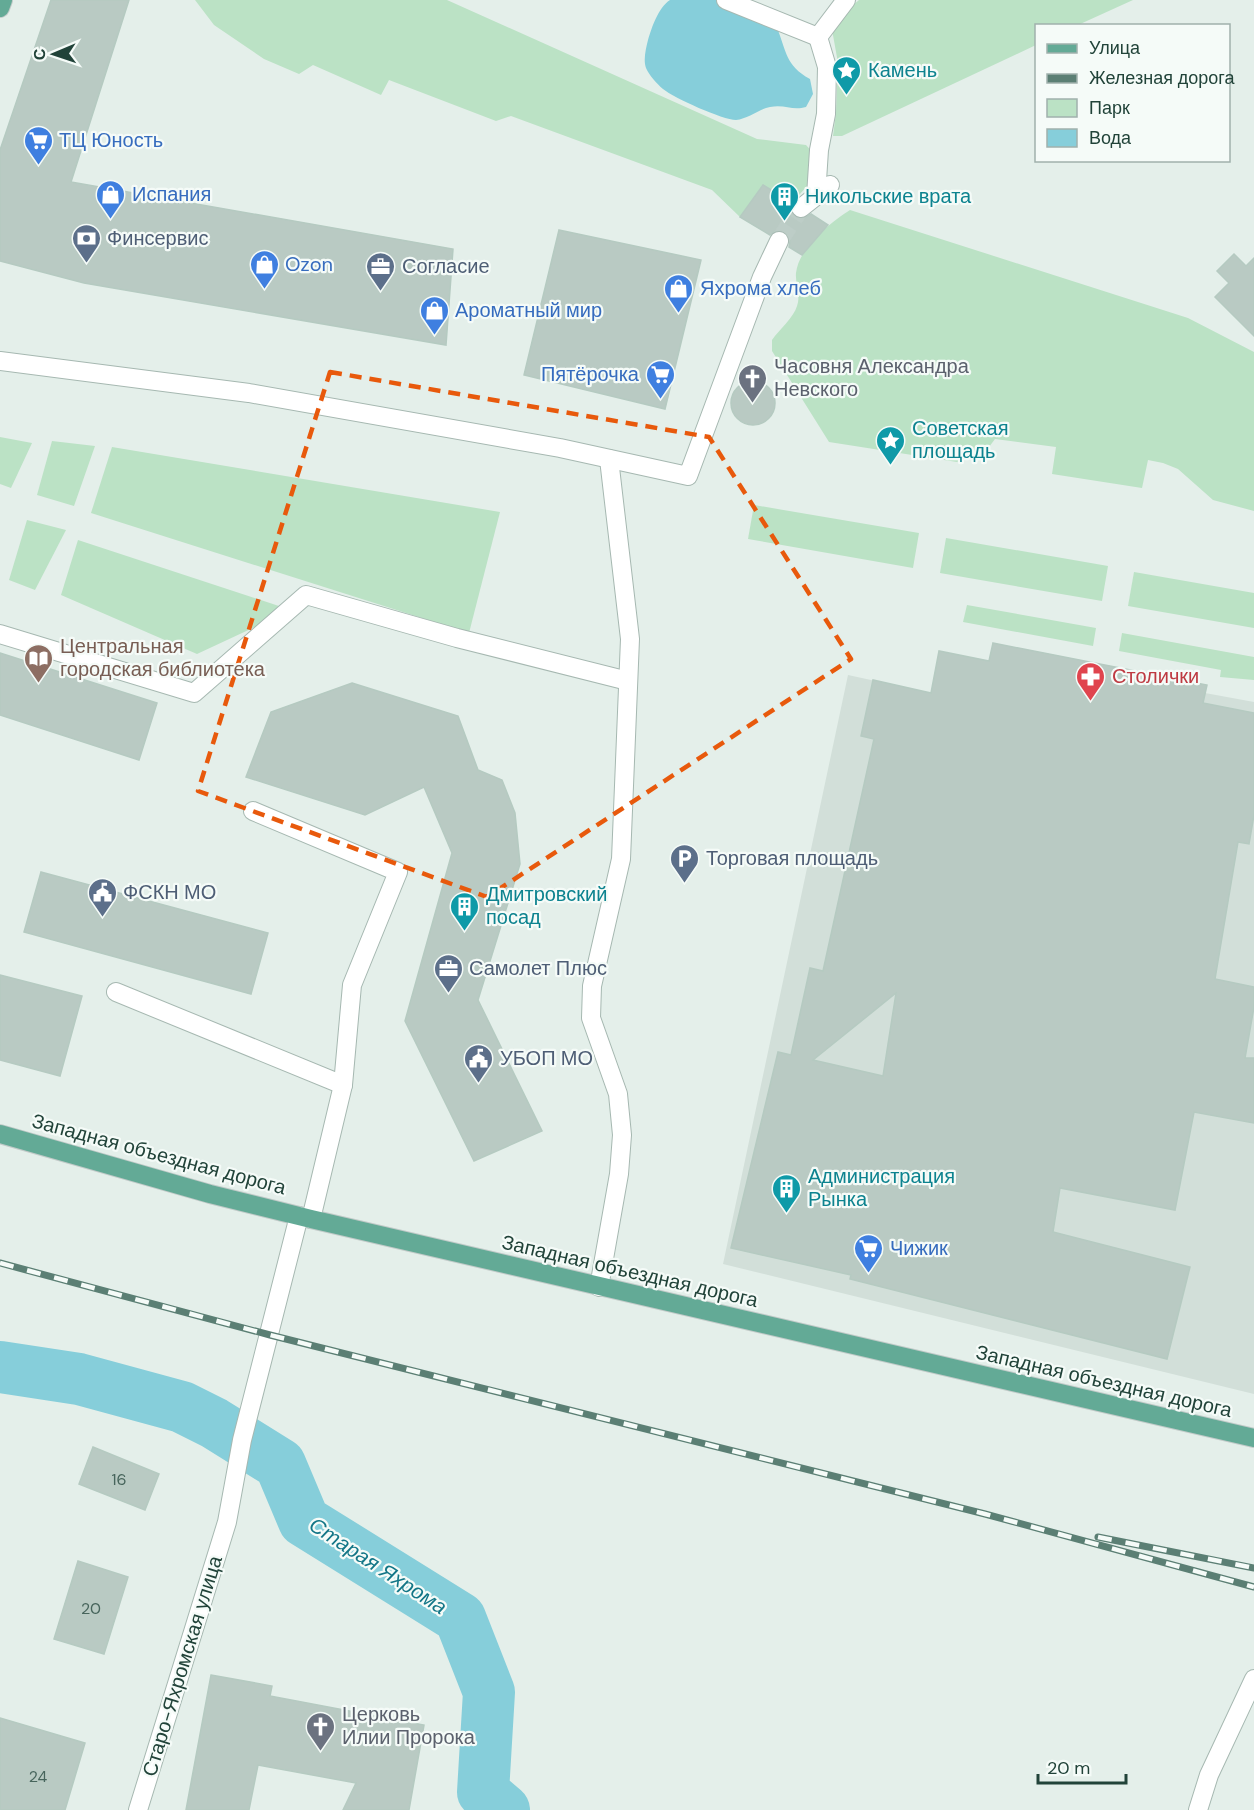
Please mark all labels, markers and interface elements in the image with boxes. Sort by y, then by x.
north arrow [24,24,84,84]
legend [1035,24,1230,162]
text: Улица [1089,36,1141,60]
text: С [29,48,50,61]
place icon: Камень [831,54,863,96]
place label: Камень [868,57,937,83]
text: Железная дорога [1089,66,1235,90]
text: Парк [1089,96,1130,120]
supermarket icon: ТЦ Юность [22,124,54,166]
text: Вода [1089,126,1132,150]
place label: ТЦ Юность [59,127,163,153]
shop icon: Испания [95,178,127,220]
building icon: Никольские врата [768,180,800,222]
place label: Испания [132,181,211,207]
place label: Никольские врата [805,183,972,209]
bank icon: Финсервис [70,222,102,264]
place label: Финсервис [107,225,208,251]
shop icon: Ozon [248,248,280,290]
office icon: Согласие [365,250,397,292]
place label: Ozon [285,251,333,277]
place label: Согласие [402,253,490,279]
shop icon: Яхрома хлеб [663,272,695,314]
place label: Яхрома хлеб [700,275,821,301]
shop icon: Ароматный мир [418,294,450,336]
place label: Ароматный мир [455,297,602,323]
place label: Часовня Александра Невского [774,353,970,402]
supermarket icon: Пятёрочка [644,358,676,400]
place label: Пятёрочка [541,361,640,387]
church icon: Часовня Александра Невского [737,362,769,404]
place label: Советская площадь [912,415,1009,464]
place icon: Советская площадь [875,424,907,466]
place label: Центральная городская библиотека [60,633,266,682]
library icon: Центральная городская библиотека [23,642,55,684]
pharmacy icon: Столички [1075,660,1107,702]
place label: Столички [1112,663,1199,689]
parking icon: Торговая площадь [669,842,701,884]
place label: Торговая площадь [706,845,878,871]
public building icon: ФСКН МО [86,876,118,918]
place label: ФСКН МО [123,879,216,905]
place label: Дмитровский посад [486,881,607,930]
building icon: Дмитровский посад [449,890,481,932]
office icon: Самолет Плюс [432,952,464,994]
place label: Самолет Плюс [469,955,607,981]
public building icon: УБОП МО [463,1042,495,1084]
place label: УБОП МО [500,1045,593,1071]
street label: Западная объездная дорога [29,1108,290,1201]
place label: Администрация Рынка [808,1163,955,1212]
building icon: Администрация Рынка [771,1172,803,1214]
street label: Западная объездная дорога [499,1229,761,1313]
supermarket icon: Чижик [853,1232,885,1274]
place label: Чижик [890,1235,948,1261]
street label: Западная объездная дорога [973,1339,1235,1423]
house number: 16 [111,1469,127,1490]
water label: Старая Яхрома [304,1511,452,1621]
street label: Старо-Яхромская улица [136,1552,228,1780]
house number: 20 [81,1598,101,1619]
place label: Церковь Илии Пророка [342,1701,476,1750]
church icon: Церковь Илии Пророка [305,1710,337,1752]
scale bar [1038,1747,1126,1785]
text: 20 m [1047,1756,1090,1780]
house number: 24 [29,1766,48,1787]

